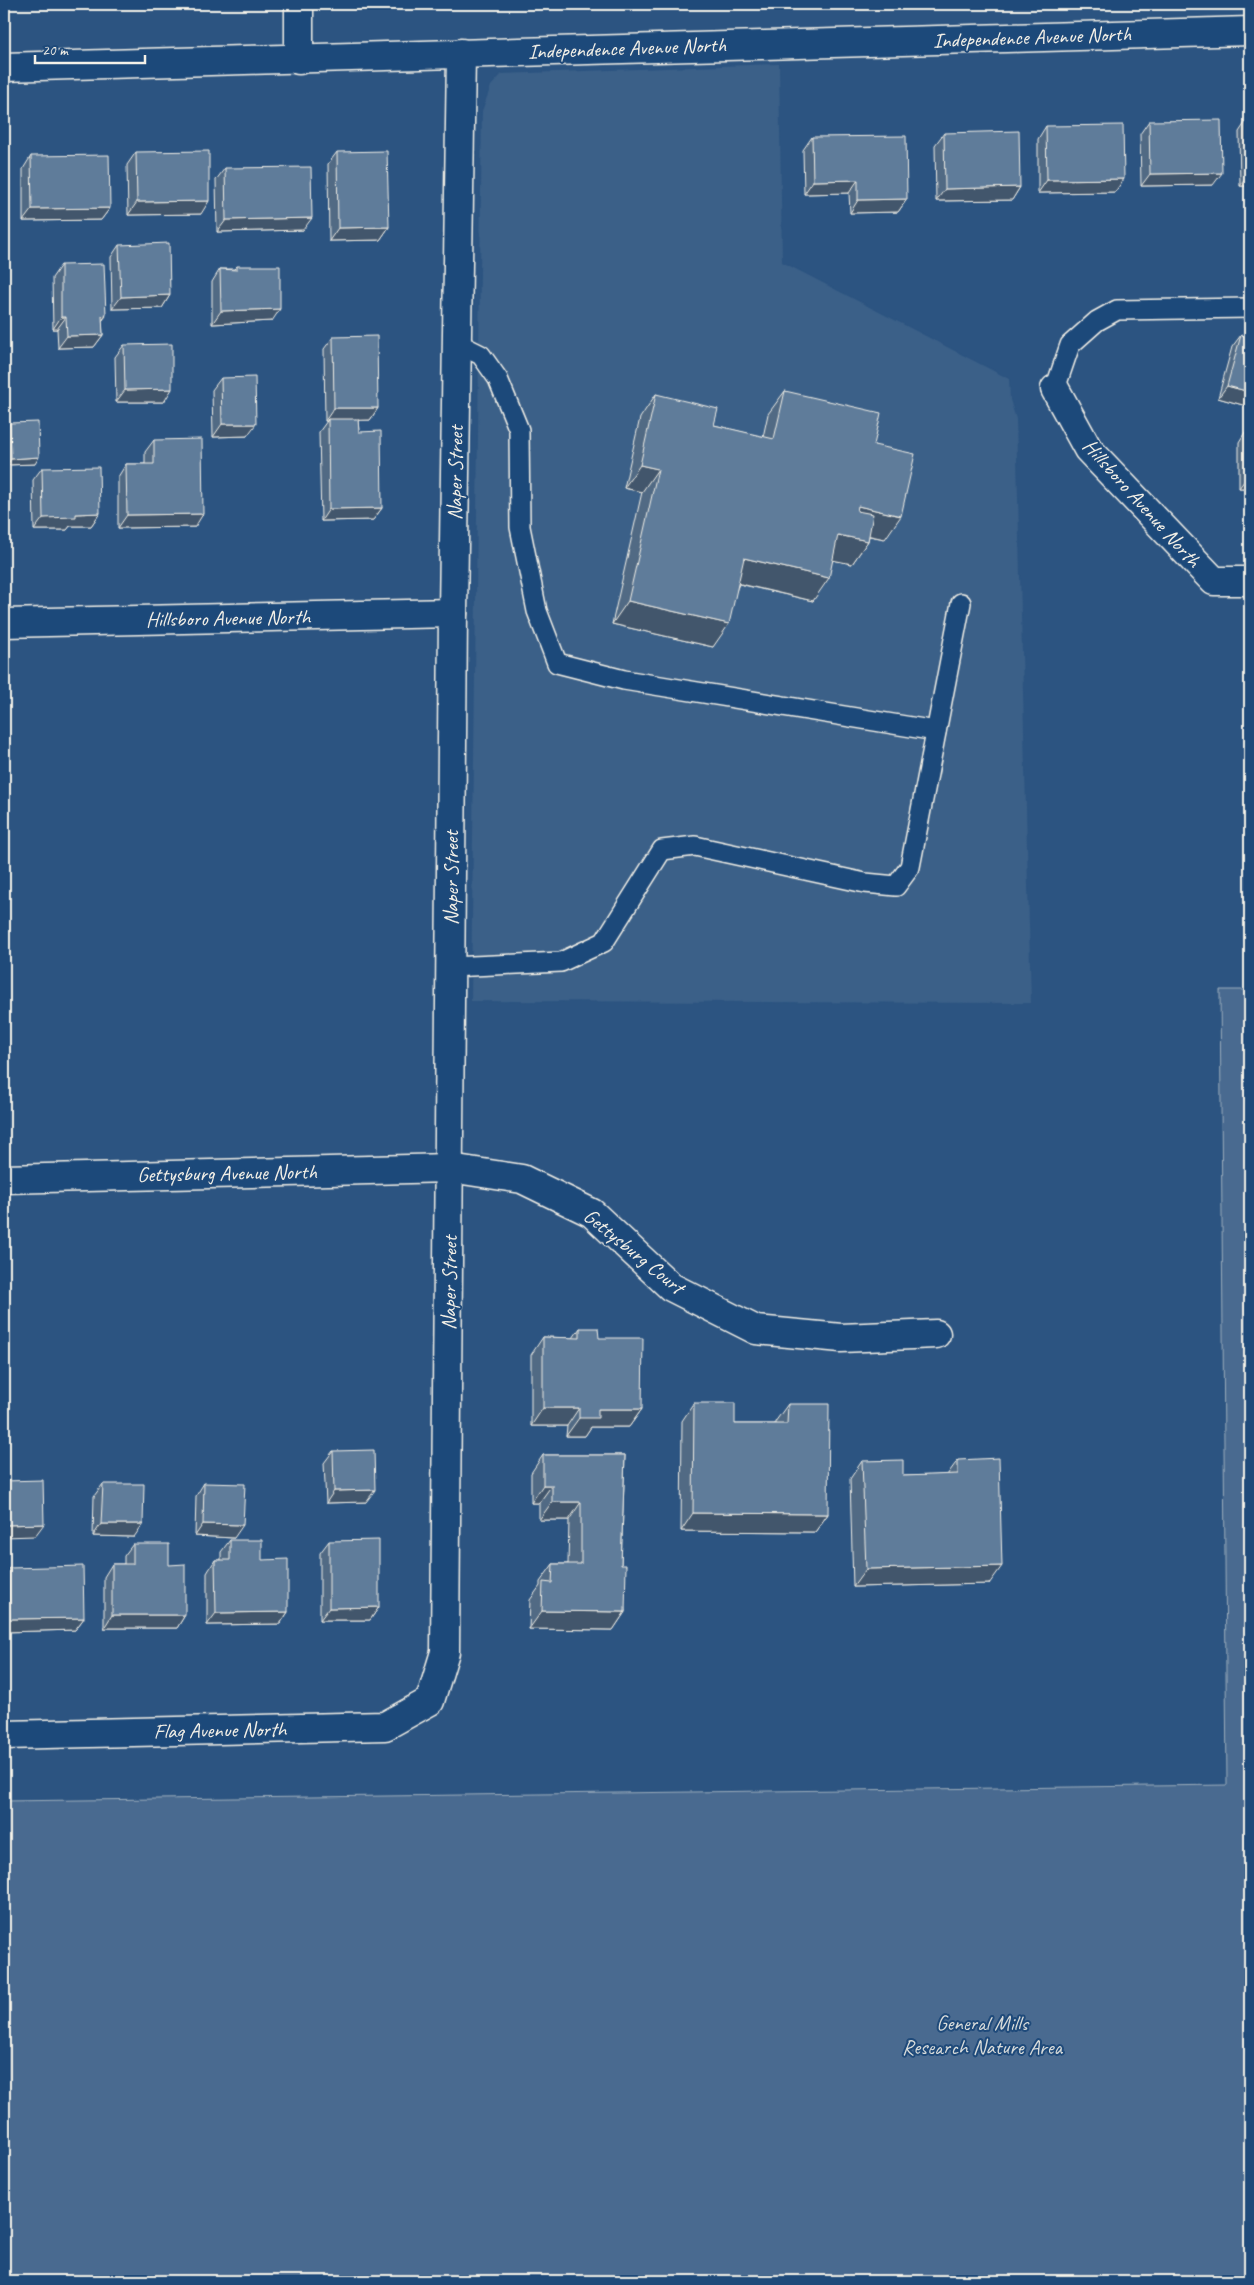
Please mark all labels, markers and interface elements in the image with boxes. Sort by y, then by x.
street label: Independence Avenue North [932,21,1132,53]
scale bar [35,32,145,64]
street label: Independence Avenue North [527,32,727,64]
text: 20 m [42,41,69,60]
street label: Naper Street [441,423,469,520]
street label: Hillsboro Avenue North [1077,433,1208,574]
street label: Hillsboro Avenue North [146,604,312,632]
street label: Naper Street [438,829,464,925]
street label: Gettysburg Avenue North [137,1158,318,1188]
street label: Gettysburg Court [578,1203,692,1301]
street label: Naper Street [435,1233,463,1330]
street label: Flag Avenue North [153,1716,288,1744]
park label: General Mills Research Nature Area [902,2010,1063,2060]

